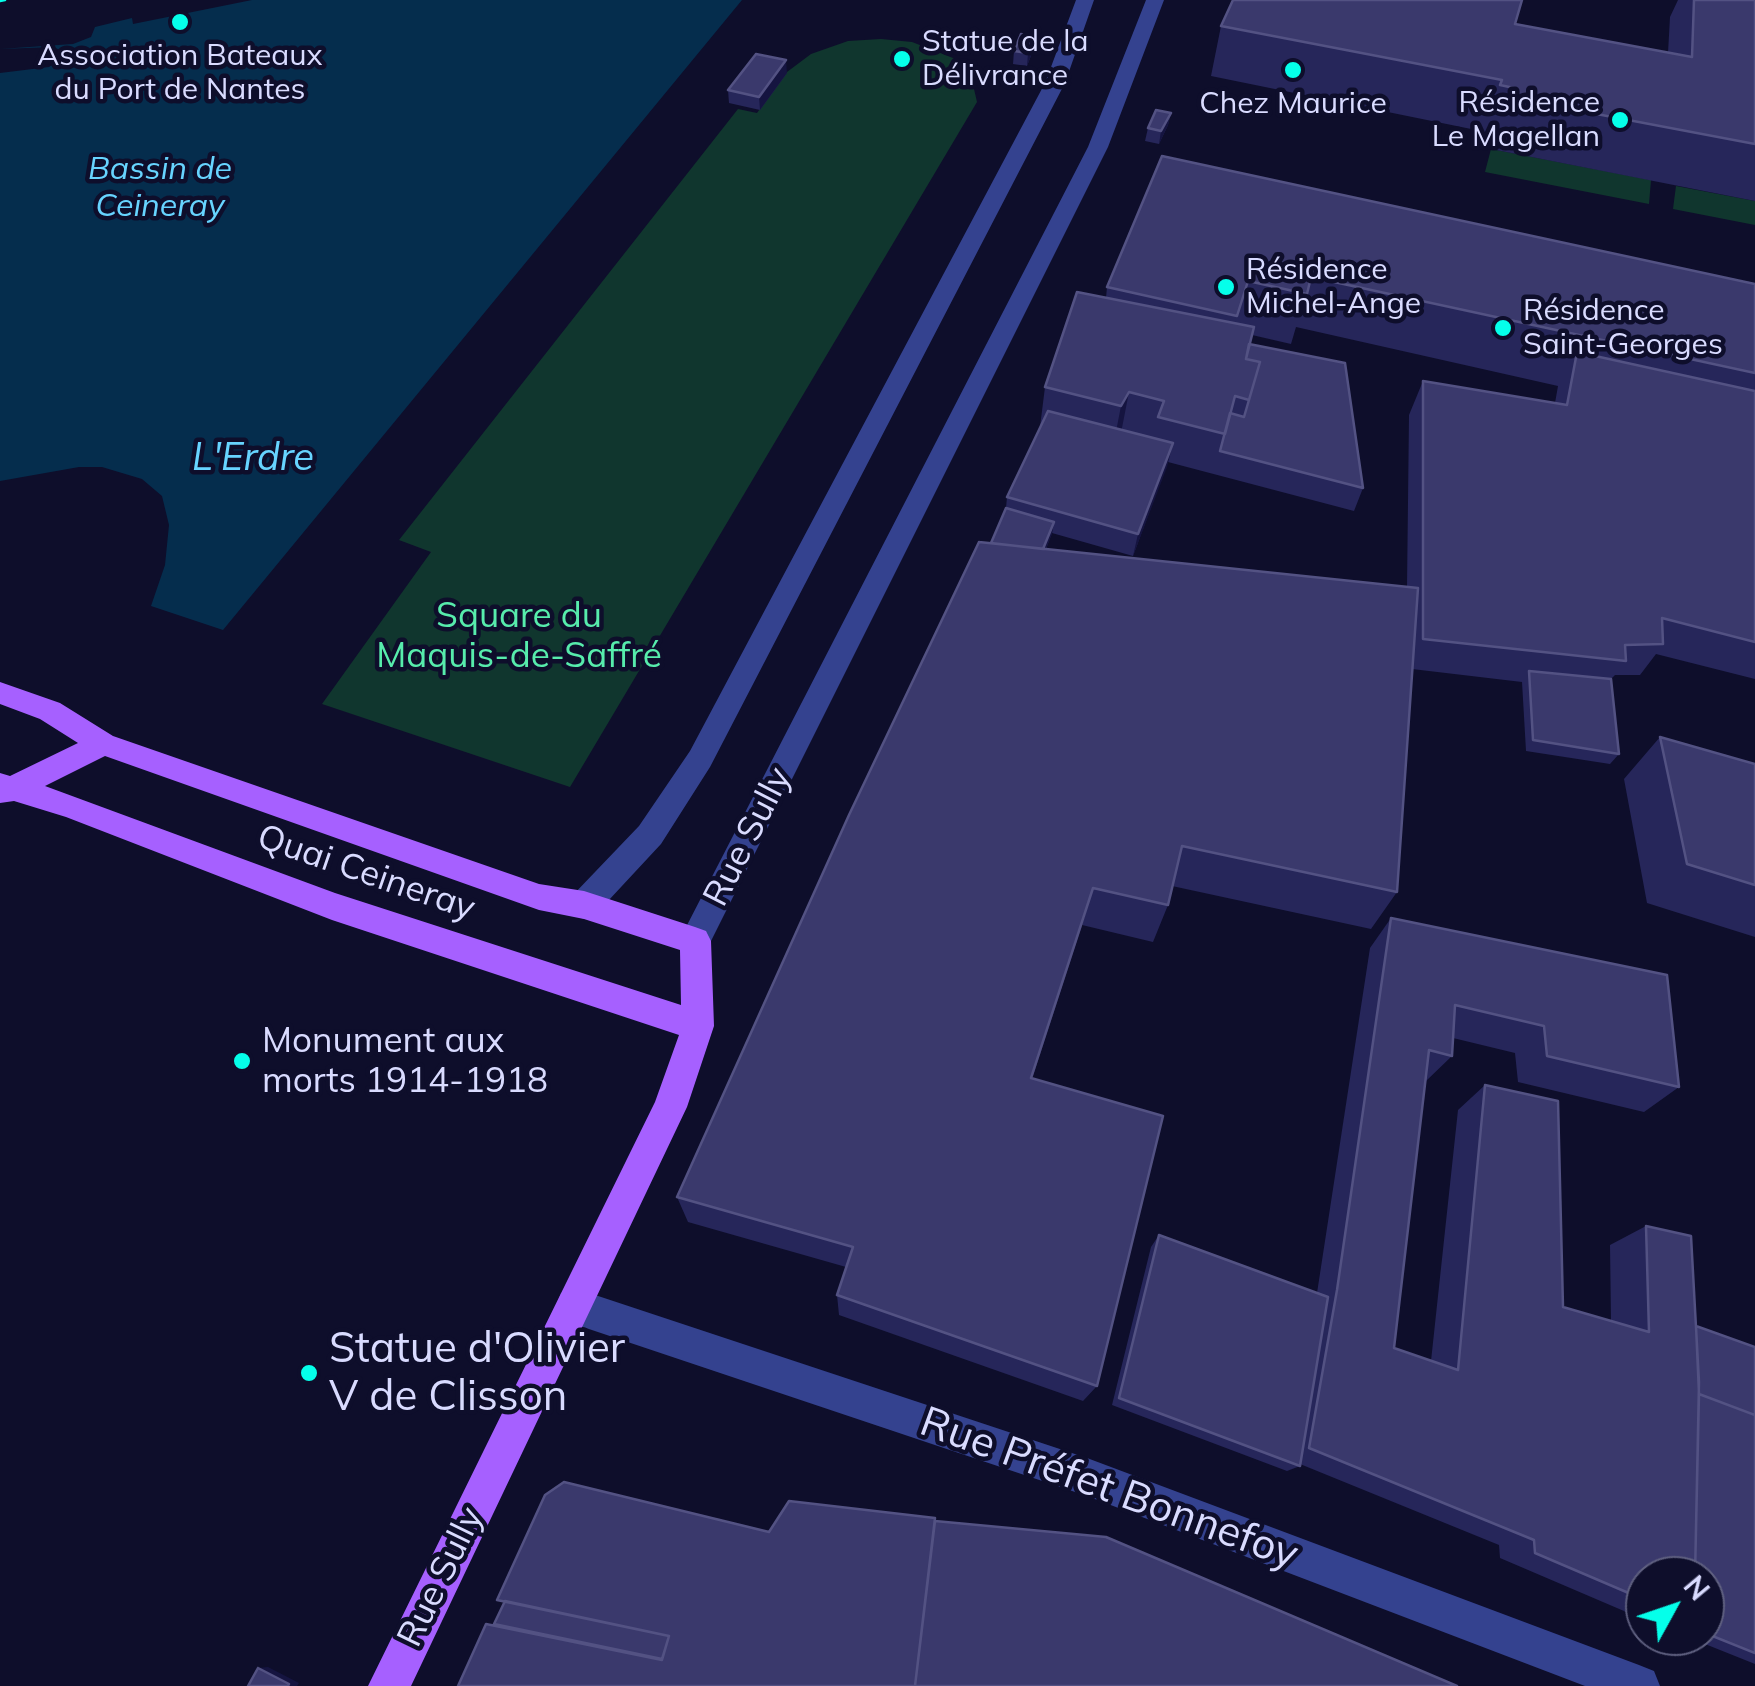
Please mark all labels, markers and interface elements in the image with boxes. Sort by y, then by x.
marker: Association Bateaux du Port de Nantes [169,11,191,33]
place label: Statue de la Délivrance [922,24,1088,94]
place label: Association Bateaux du Port de Nantes [37,38,323,108]
marker: Statue de la Délivrance [891,48,913,70]
marker: Chez Maurice [1282,59,1304,81]
place label: Résidence Le Magellan [1432,85,1600,156]
place label: Chez Maurice [1199,86,1387,122]
marker: Résidence Le Magellan [1609,109,1631,131]
water label: Bassin de Ceineray [88,150,232,225]
place label: Résidence Michel-Ange [1246,252,1421,322]
marker: Résidence Michel-Ange [1215,276,1237,298]
place label: Résidence Saint-Georges [1523,293,1723,364]
marker: Résidence Saint-Georges [1492,317,1514,339]
water label: L'Erdre [192,436,314,482]
park label: Square du Maquis-de-Saffré [376,595,662,677]
street label: Rue Sully [695,761,801,913]
street label: Quai Ceineray [252,816,480,930]
place label: Monument aux morts 1914-1918 [262,1020,548,1102]
marker: Monument aux morts 1914-1918 [231,1050,253,1072]
place label: Statue d'Olivier V de Clisson [329,1324,625,1422]
marker: Statue d'Olivier V de Clisson [298,1362,320,1384]
street label: Rue Préfet Bonnefoy [913,1397,1305,1581]
street label: Rue Sully [389,1500,493,1654]
north arrow [1625,1556,1725,1656]
text: N [1677,1568,1717,1607]

